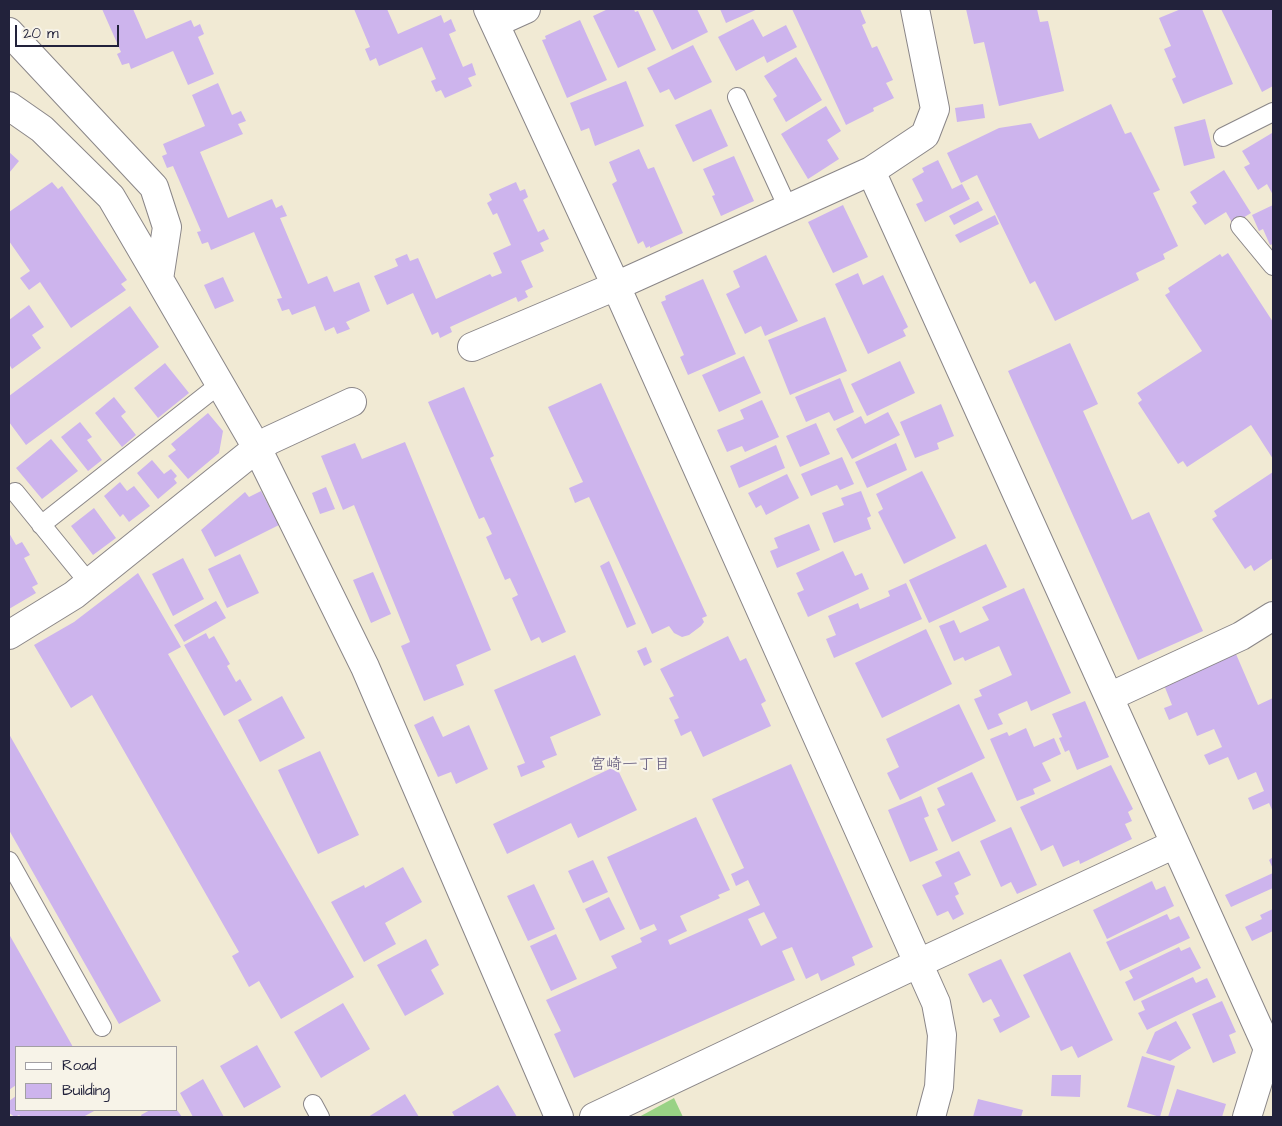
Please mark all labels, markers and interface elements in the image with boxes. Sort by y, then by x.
scale bar [18,15,121,47]
text: 20 m [23,23,59,44]
district label: 宮崎一丁目 [590,756,670,776]
legend [15,1046,178,1111]
text: Road [62,1055,96,1076]
text: Building [62,1080,110,1101]

